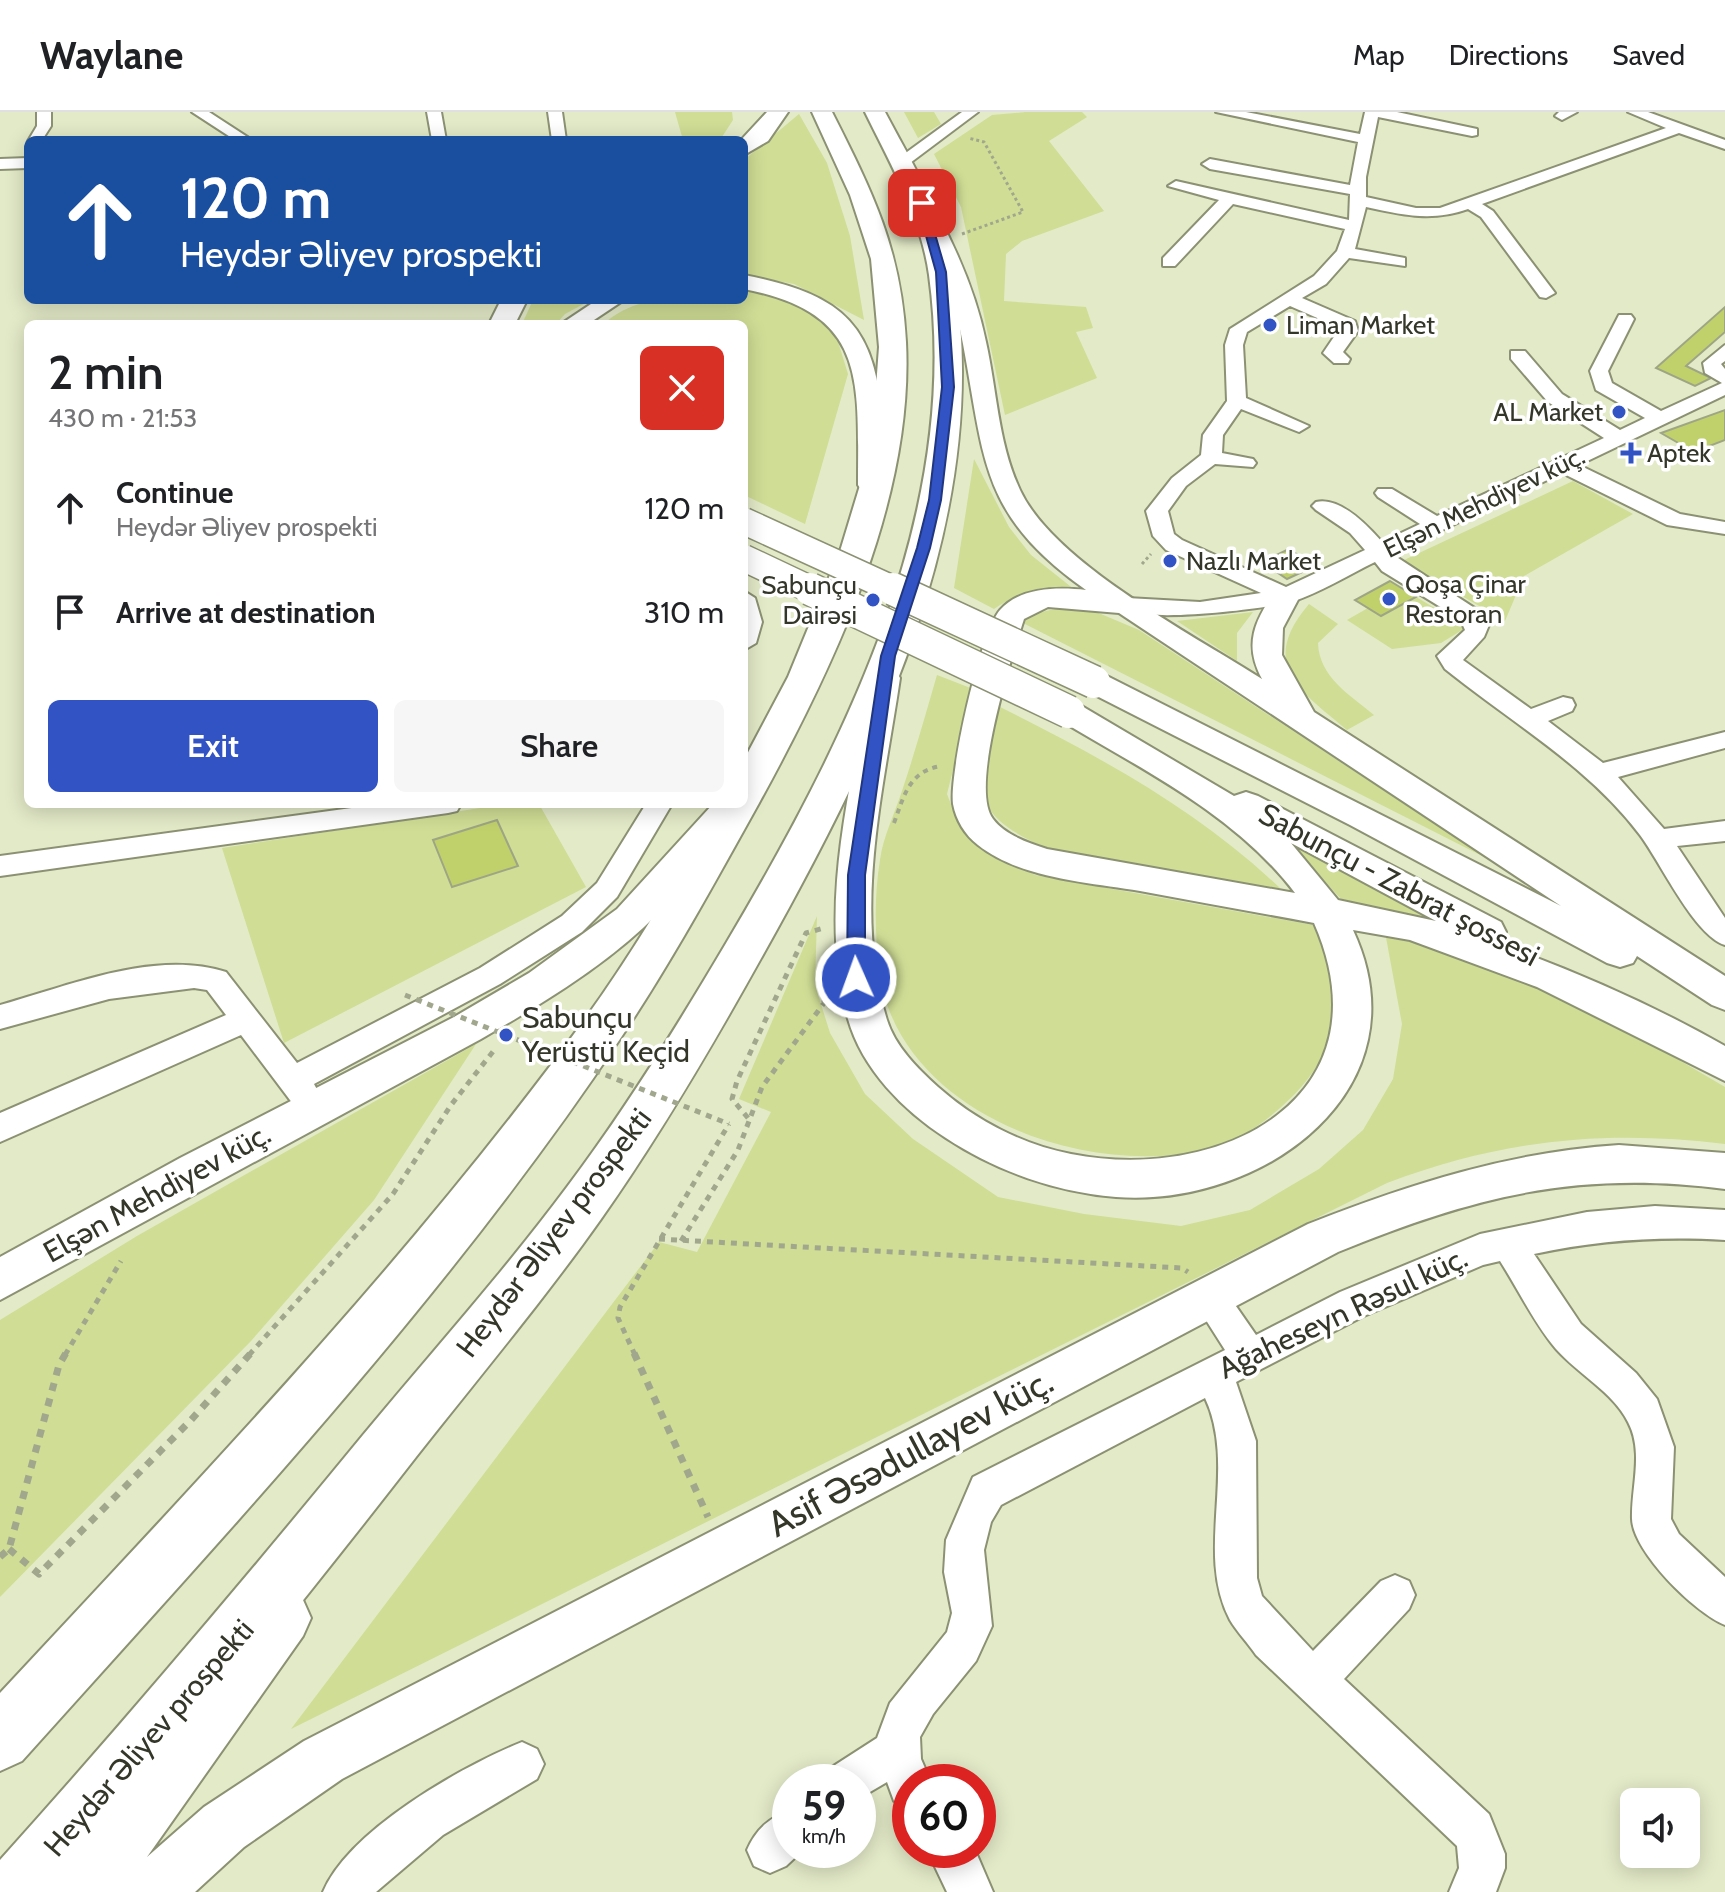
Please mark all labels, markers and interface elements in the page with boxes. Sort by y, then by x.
text: Waylane [40,32,183,79]
text: Map [1353,38,1405,72]
text: Directions [1449,38,1568,72]
text: Saved [1612,38,1685,72]
text: 120 m [180,164,331,232]
icon: ahead [48,168,152,272]
pin [888,169,956,237]
icon: arrive [900,181,944,225]
text: Heydər Əliyev prospekti [180,232,542,276]
place label: Liman Market [1286,309,1435,341]
marker: Liman Market [1261,316,1279,334]
text: 2 min [48,343,164,401]
button: close [640,346,724,430]
place label: AL Market [1493,396,1603,428]
text: 430 m · 21:53 [48,402,197,434]
marker: AL Market [1610,403,1628,421]
place label: Aptek [1647,437,1711,469]
street label: Elşən Mehdiyev küç. [1378,439,1590,565]
marker: Aptek [1622,444,1640,462]
text: Continue [116,474,233,511]
icon: ahead [48,486,92,530]
text: 120 m [644,490,724,527]
text: Heydər Əliyev prospekti [116,511,378,543]
place label: Nazlı Market [1186,545,1321,577]
marker: Nazlı Market [1161,552,1179,570]
place label: Qoşa Çinar Restoran [1405,568,1527,630]
place label: Sabunçu Dairəsi [761,569,857,631]
icon: arrive [48,590,92,634]
marker: Qoşa Çinar Restoran [1380,590,1398,608]
marker: Sabunçu Dairəsi [864,591,882,609]
text: Arrive at destination [116,594,376,631]
text: 310 m [644,594,724,631]
button: Exit [48,700,378,792]
button: Share [394,700,724,792]
street label: Sabunçu - Zabrat şossesi [1253,795,1546,974]
position arrow [814,936,898,1020]
place label: Sabunçu Yerüstü Keçid [521,999,690,1070]
marker: Sabunçu Yerüstü Keçid [497,1026,515,1044]
street label: Heydər Əliyev prospekti [448,1101,659,1364]
street label: Elşən Mehdiyev küç. [37,1115,277,1270]
street label: Ağaheseyn Rəsul küç. [1213,1239,1473,1386]
street label: Asif Əsədullayev küç. [760,1358,1060,1546]
street label: Heydər Əliyev prospekti [36,1612,262,1864]
speed limit sign: 60 [892,1764,996,1868]
text: 59 [802,1781,846,1830]
map controls [1620,1788,1700,1868]
button: sound [1620,1788,1700,1868]
text: km/h [802,1824,846,1848]

